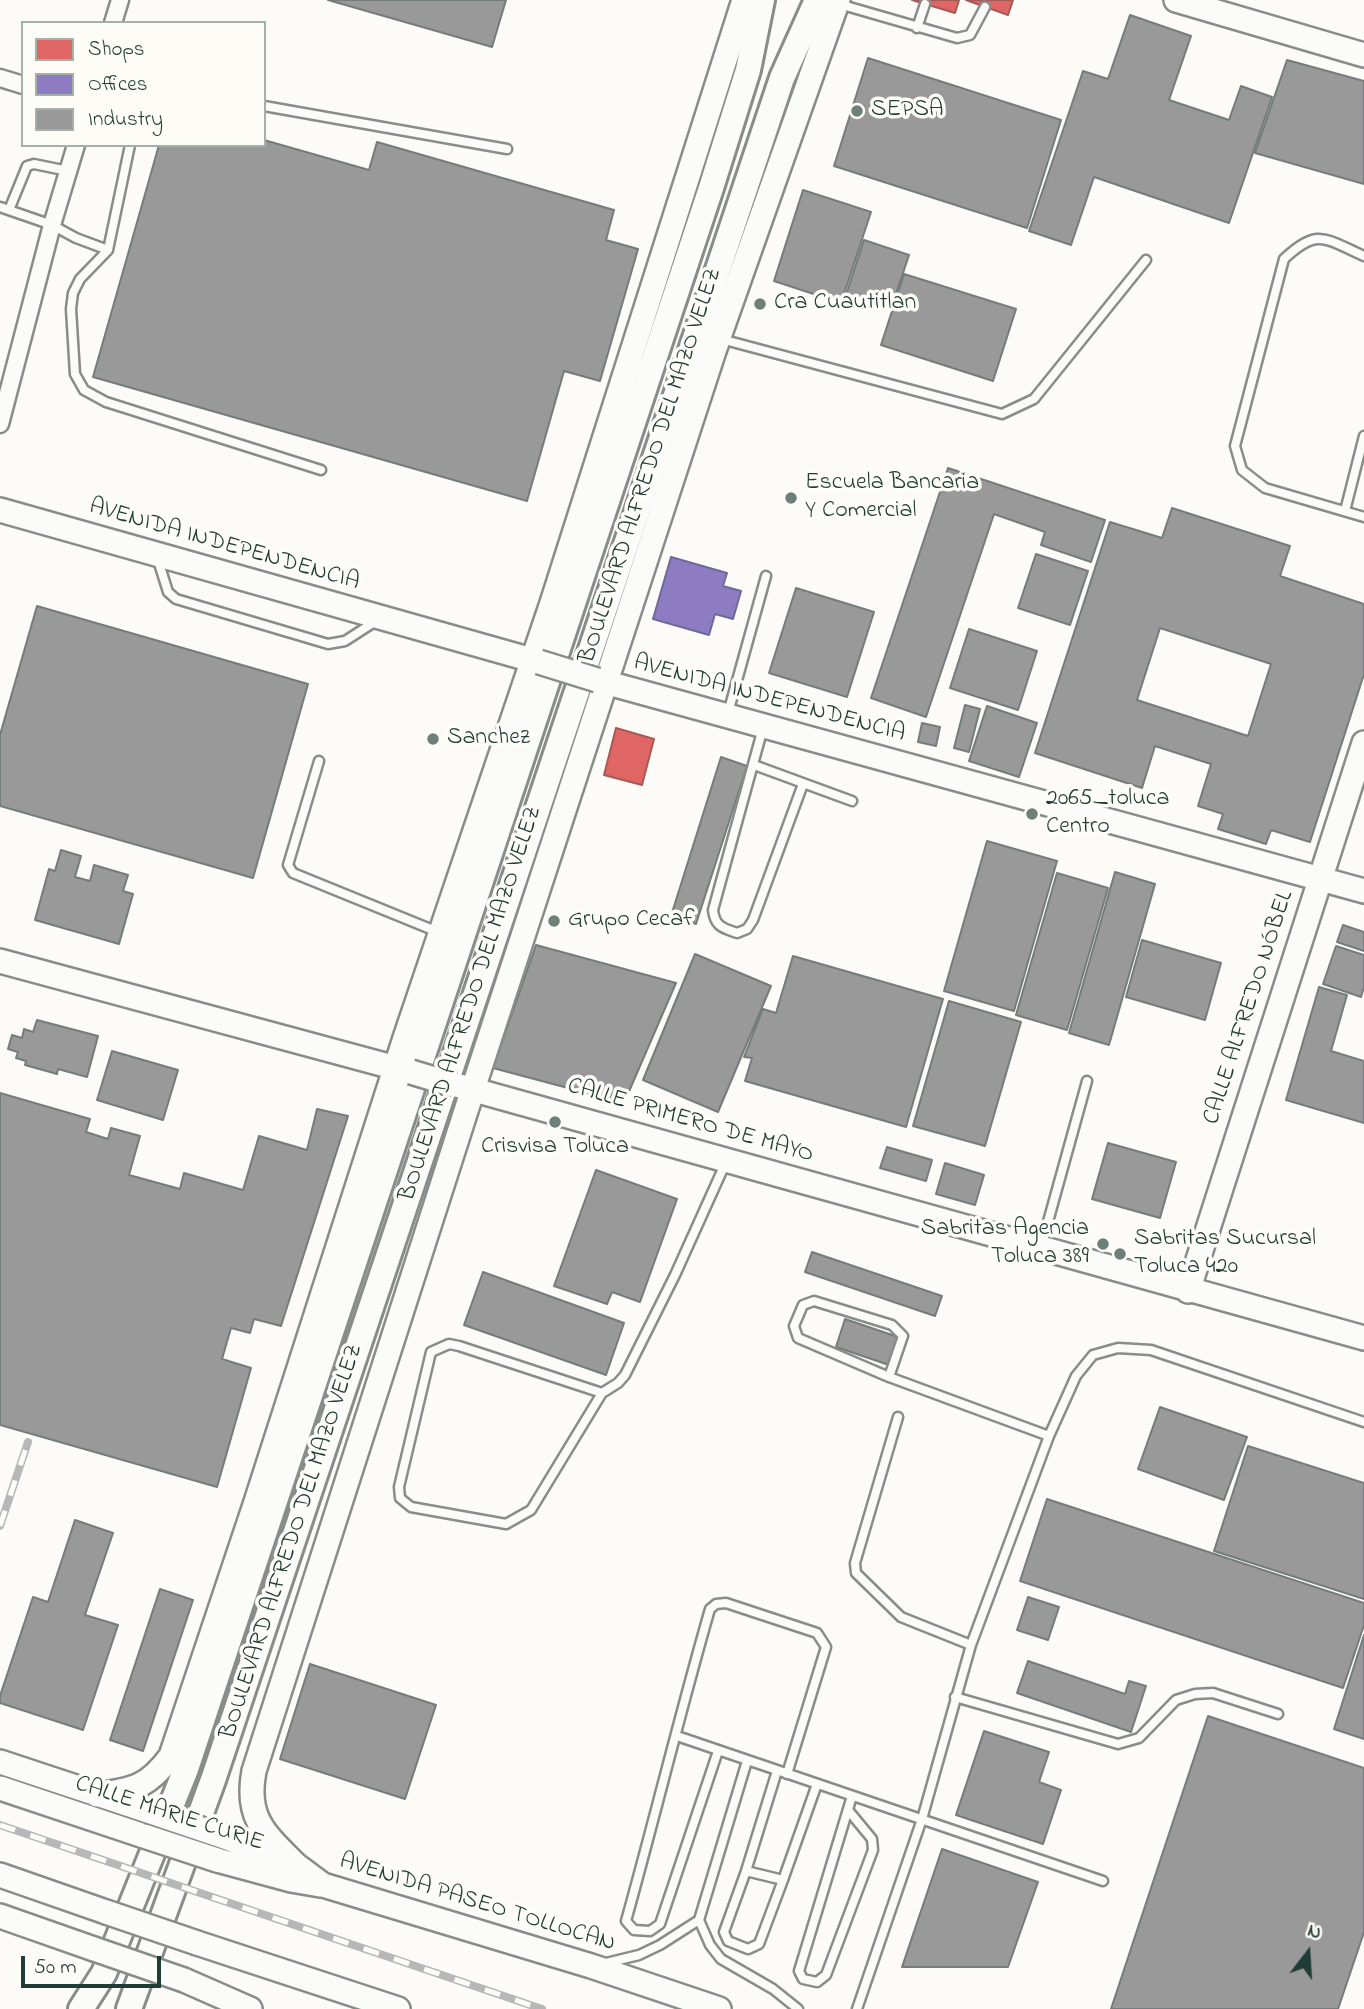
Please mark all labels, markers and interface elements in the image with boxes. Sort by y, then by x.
legend [21,21,266,147]
text: Shops [88,35,145,65]
text: Offices [88,70,147,100]
place label: SEPSA [871,97,944,125]
marker: SEPSA [849,103,865,119]
text: Industry [88,105,163,135]
street label: BOULEVARD ALFREDO DEL MAZO VELEZ [574,265,730,667]
place label: Cra Cuautitlan [774,290,916,318]
marker: Cra Cuautitlan [752,296,768,312]
place label: Escuela Bancaria Y Comercial [805,470,979,526]
marker: Escuela Bancaria Y Comercial [783,490,799,506]
street label: AVENIDA INDEPENDENCIA [85,494,363,598]
street label: AVENIDA INDEPENDENCIA [630,650,908,750]
place label: Sanchez [447,725,530,753]
marker: Sanchez [425,731,441,747]
place label: 2065_toluca Centro [1046,786,1169,842]
street label: BOULEVARD ALFREDO DEL MAZO VELEZ [394,803,550,1205]
marker: 2065_toluca Centro [1024,806,1040,822]
street label: CALLE ALFREDO NÓBEL [1199,887,1301,1129]
place label: Grupo Cecaf [568,907,694,935]
marker: Grupo Cecaf [546,913,562,929]
street label: CALLE PRIMERO DE MAYO [564,1073,816,1171]
marker: Crisvisa Toluca [547,1114,563,1130]
place label: Crisvisa Toluca [481,1134,629,1162]
place label: Sabritas Agencia Toluca 389 [921,1216,1089,1272]
place label: Sabritas Sucursal Toluca 420 [1134,1226,1316,1282]
marker: Sabritas Agencia Toluca 389 [1095,1236,1111,1252]
marker: Sabritas Sucursal Toluca 420 [1112,1246,1128,1262]
street label: BOULEVARD ALFREDO DEL MAZO VELEZ [215,1341,371,1743]
street label: CALLE MARIE CURIE [71,1771,267,1859]
street label: AVENIDA PASEO TOLLOCAN [336,1848,618,1960]
north arrow [1273,1918,1343,1988]
text: N [1304,1918,1324,1947]
scale bar [24,1942,164,1986]
text: 50 m [34,1953,77,1983]

